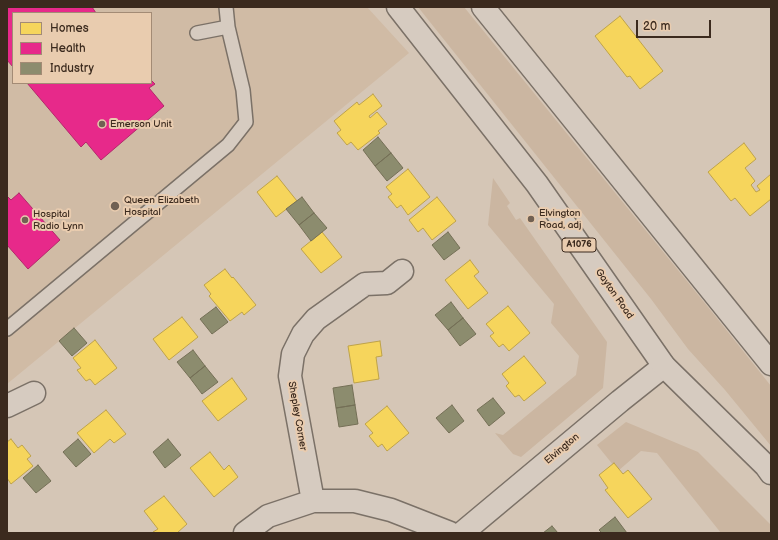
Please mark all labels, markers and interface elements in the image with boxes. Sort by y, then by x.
legend [12,12,152,84]
scale bar [638,12,713,38]
text: 20 m [643,19,670,34]
text: Homes [50,21,89,36]
text: Health [50,41,86,56]
text: Industry [50,61,94,76]
place label: Emerson Unit [110,118,172,130]
marker: Emerson Unit [97,119,107,129]
place label: Queen Elizabeth Hospital [124,194,199,218]
marker: Queen Elizabeth Hospital [109,200,121,212]
place label: Elvington Road, adj [539,207,581,230]
place label: Hospital Radio Lynn [33,208,83,232]
marker: Elvington Road, adj [526,214,536,224]
marker: Hospital Radio Lynn [20,215,30,225]
road number: A1076 [562,238,596,252]
street label: Gayton Road [592,267,636,321]
street label: Shepley Corner [285,380,309,452]
street label: Elvington [542,431,582,467]

